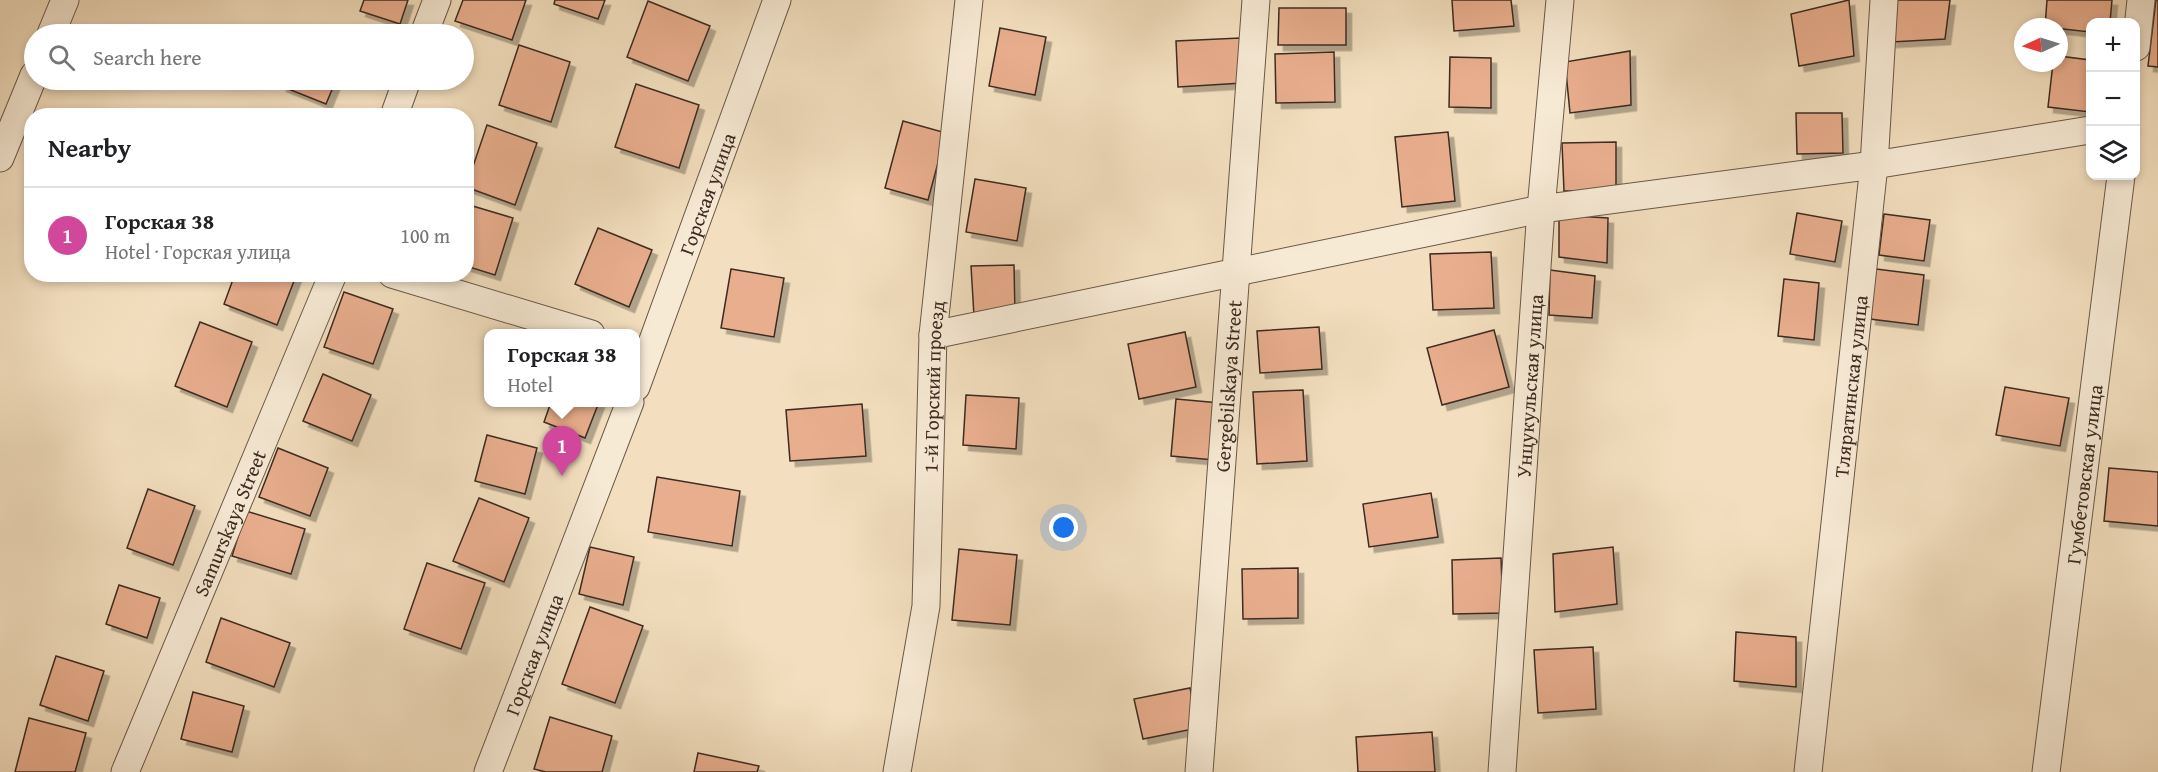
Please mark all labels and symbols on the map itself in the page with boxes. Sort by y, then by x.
north arrow [2014,18,2068,72]
street label: Горская улица [671,128,742,259]
street label: Унцукульская улица [1508,293,1550,479]
street label: Тляратинская улица [1826,293,1874,479]
street label: 1-й Горский проезд [915,299,951,473]
street label: Gergebilskaya Street [1207,299,1248,473]
street label: Гумбетовская улица [2058,382,2109,566]
pin: 1 [542,426,582,476]
street label: Samurskaya Street [186,445,273,601]
your location [1049,513,1078,542]
street label: Горская улица [497,589,570,719]

